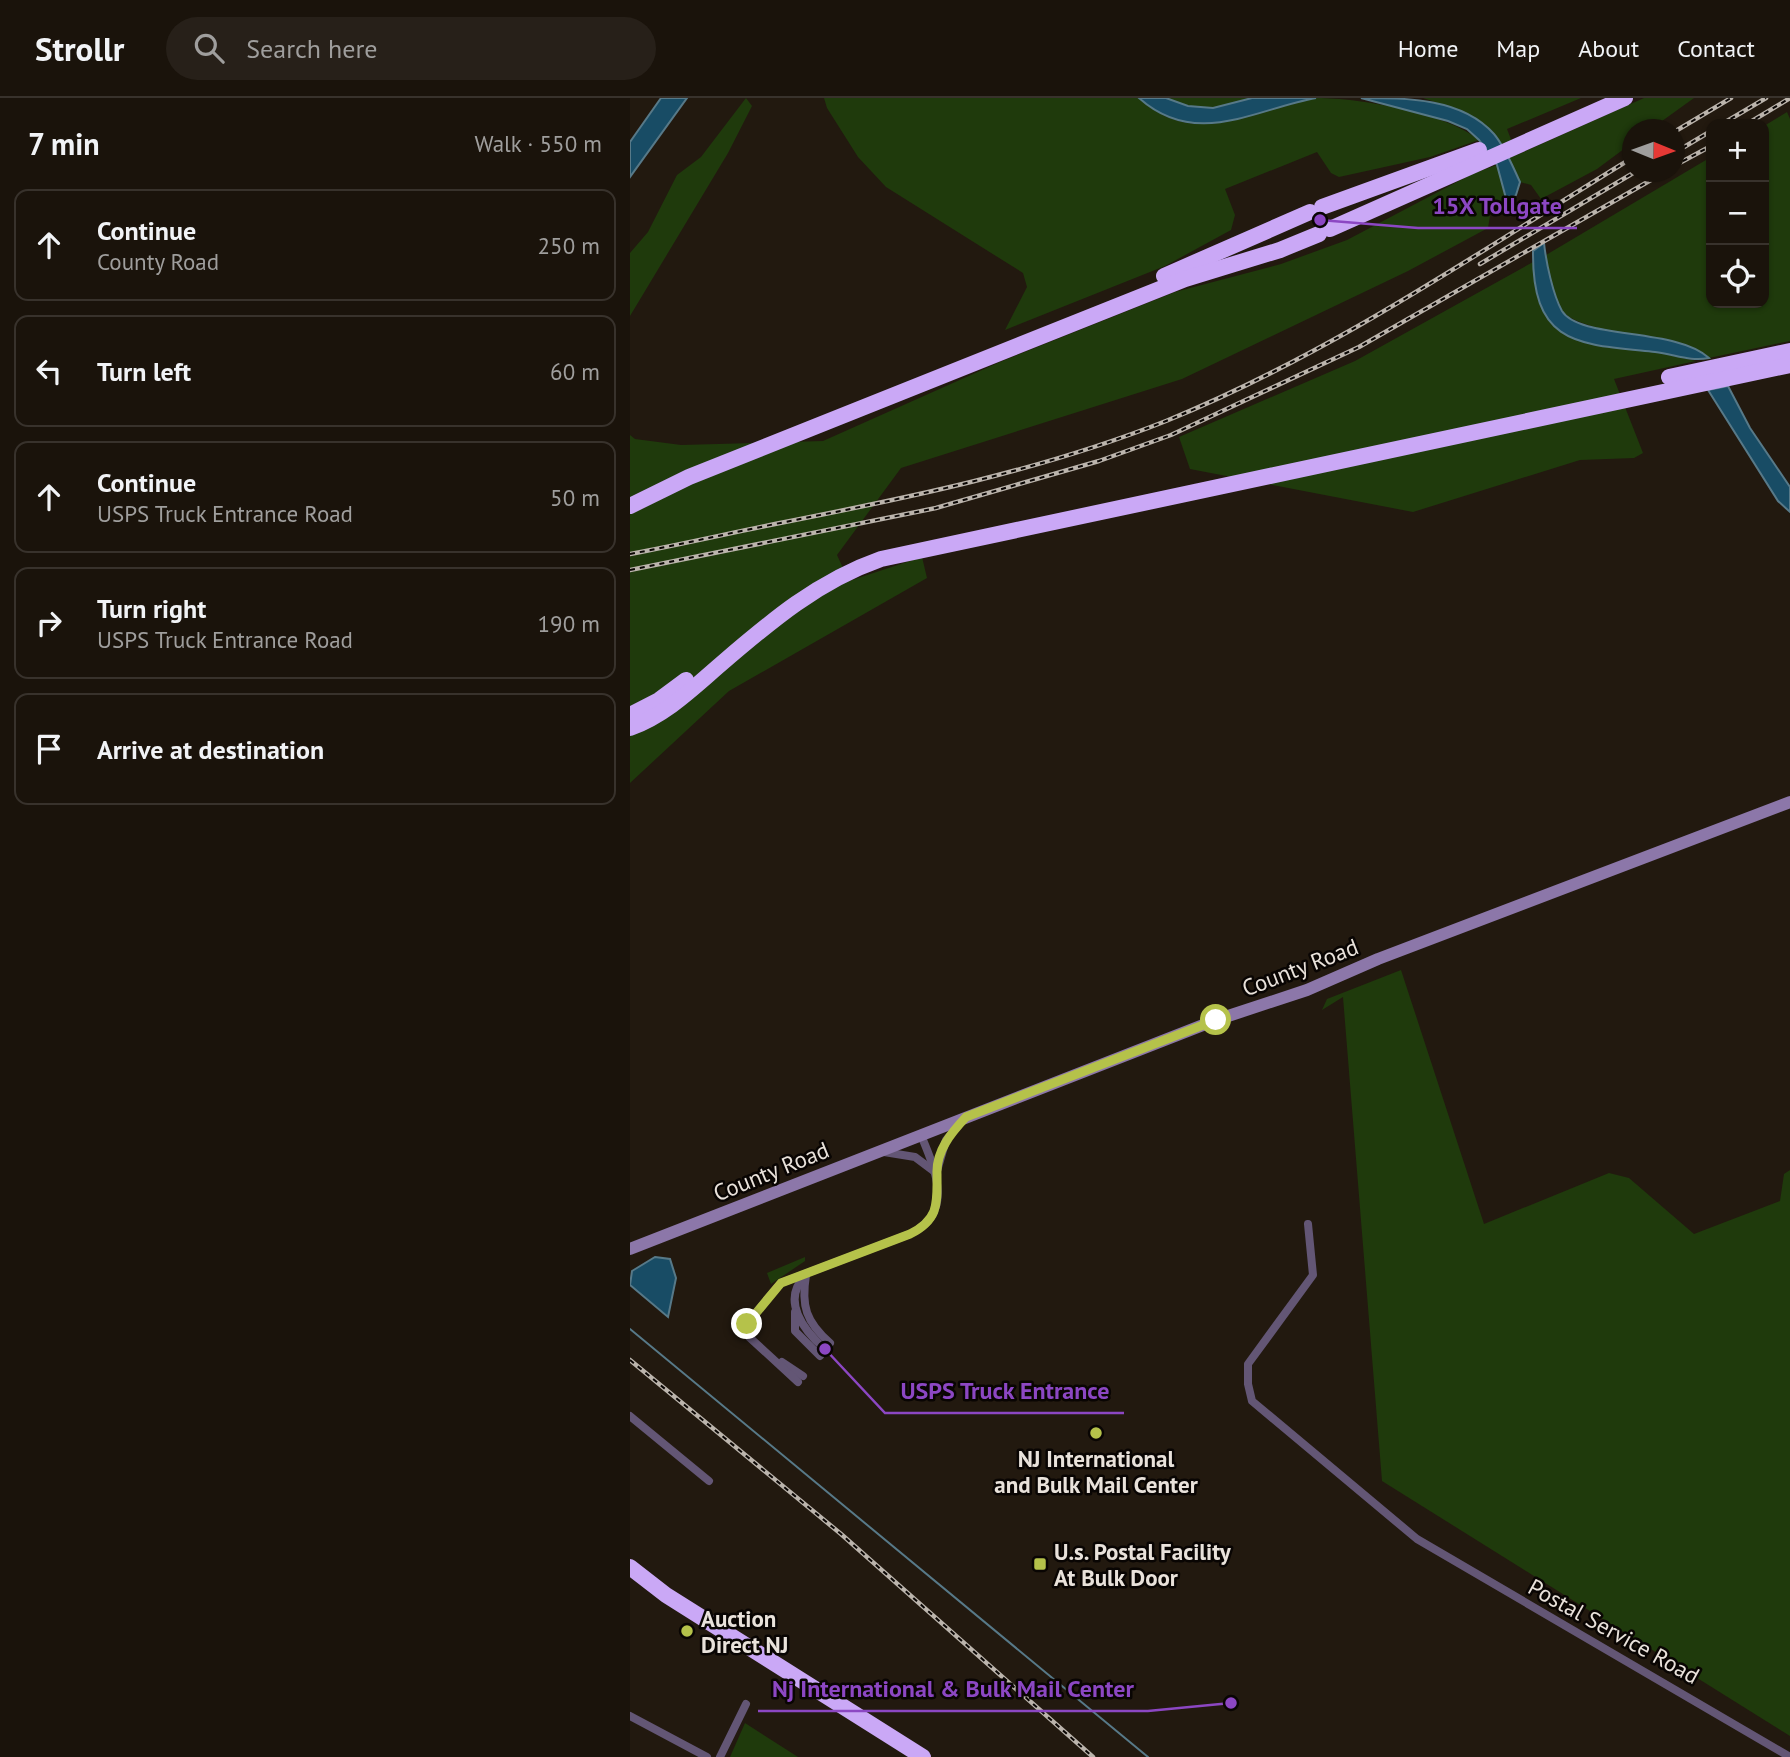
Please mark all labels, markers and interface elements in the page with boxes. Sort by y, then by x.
search box [166,17,656,80]
text: Strollr [35,27,124,70]
icon: search [190,29,228,67]
text: Search here [246,32,377,65]
text: Home [1398,33,1458,64]
text: Map [1496,33,1540,64]
text: About [1578,33,1639,64]
text: Contact [1677,33,1755,64]
north arrow [1622,119,1685,182]
map controls [1706,119,1769,308]
button: + [1706,119,1769,182]
text: 7 min [28,124,100,163]
text: Walk · 550 m [475,129,602,158]
button: − [1706,182,1769,245]
callout: 15X Tollgate [1418,183,1577,228]
text: 15X Tollgate [1432,190,1562,221]
text: Continue [97,214,196,247]
icon: ahead [30,226,68,264]
text: 250 m [538,231,600,260]
button: locate [1706,245,1769,308]
text: County Road [97,247,219,276]
icon: left [30,352,68,390]
text: Turn left [97,355,191,388]
text: 60 m [550,357,600,386]
text: Continue [97,466,196,499]
icon: ahead [30,478,68,516]
text: 50 m [550,483,600,512]
text: USPS Truck Entrance Road [97,499,353,528]
text: Turn right [97,592,206,625]
icon: right [30,604,68,642]
text: 190 m [538,609,600,638]
text: USPS Truck Entrance Road [97,625,353,654]
icon: arrive [30,730,68,768]
text: Arrive at destination [97,733,324,766]
street label: County Road [1238,932,1362,1002]
route start [1200,1004,1231,1035]
street label: County Road [709,1135,833,1207]
route end [731,1308,762,1339]
callout: USPS Truck Entrance [885,1368,1124,1413]
text: USPS Truck Entrance [901,1375,1109,1406]
marker: NJ International and Bulk Mail Center [1088,1425,1104,1441]
place label: NJ International and Bulk Mail Center [994,1444,1199,1499]
place label: U.s. Postal Facility At Bulk Door [1054,1537,1232,1592]
marker: U.s. Postal Facility At Bulk Door [1032,1556,1048,1572]
street label: Postal Service Road [1523,1572,1705,1690]
place label: Auction Direct NJ [701,1604,788,1659]
marker: Auction Direct NJ [679,1623,695,1639]
callout: Nj International & Bulk Mail Center [758,1666,1148,1711]
text: Nj International & Bulk Mail Center [772,1673,1134,1704]

